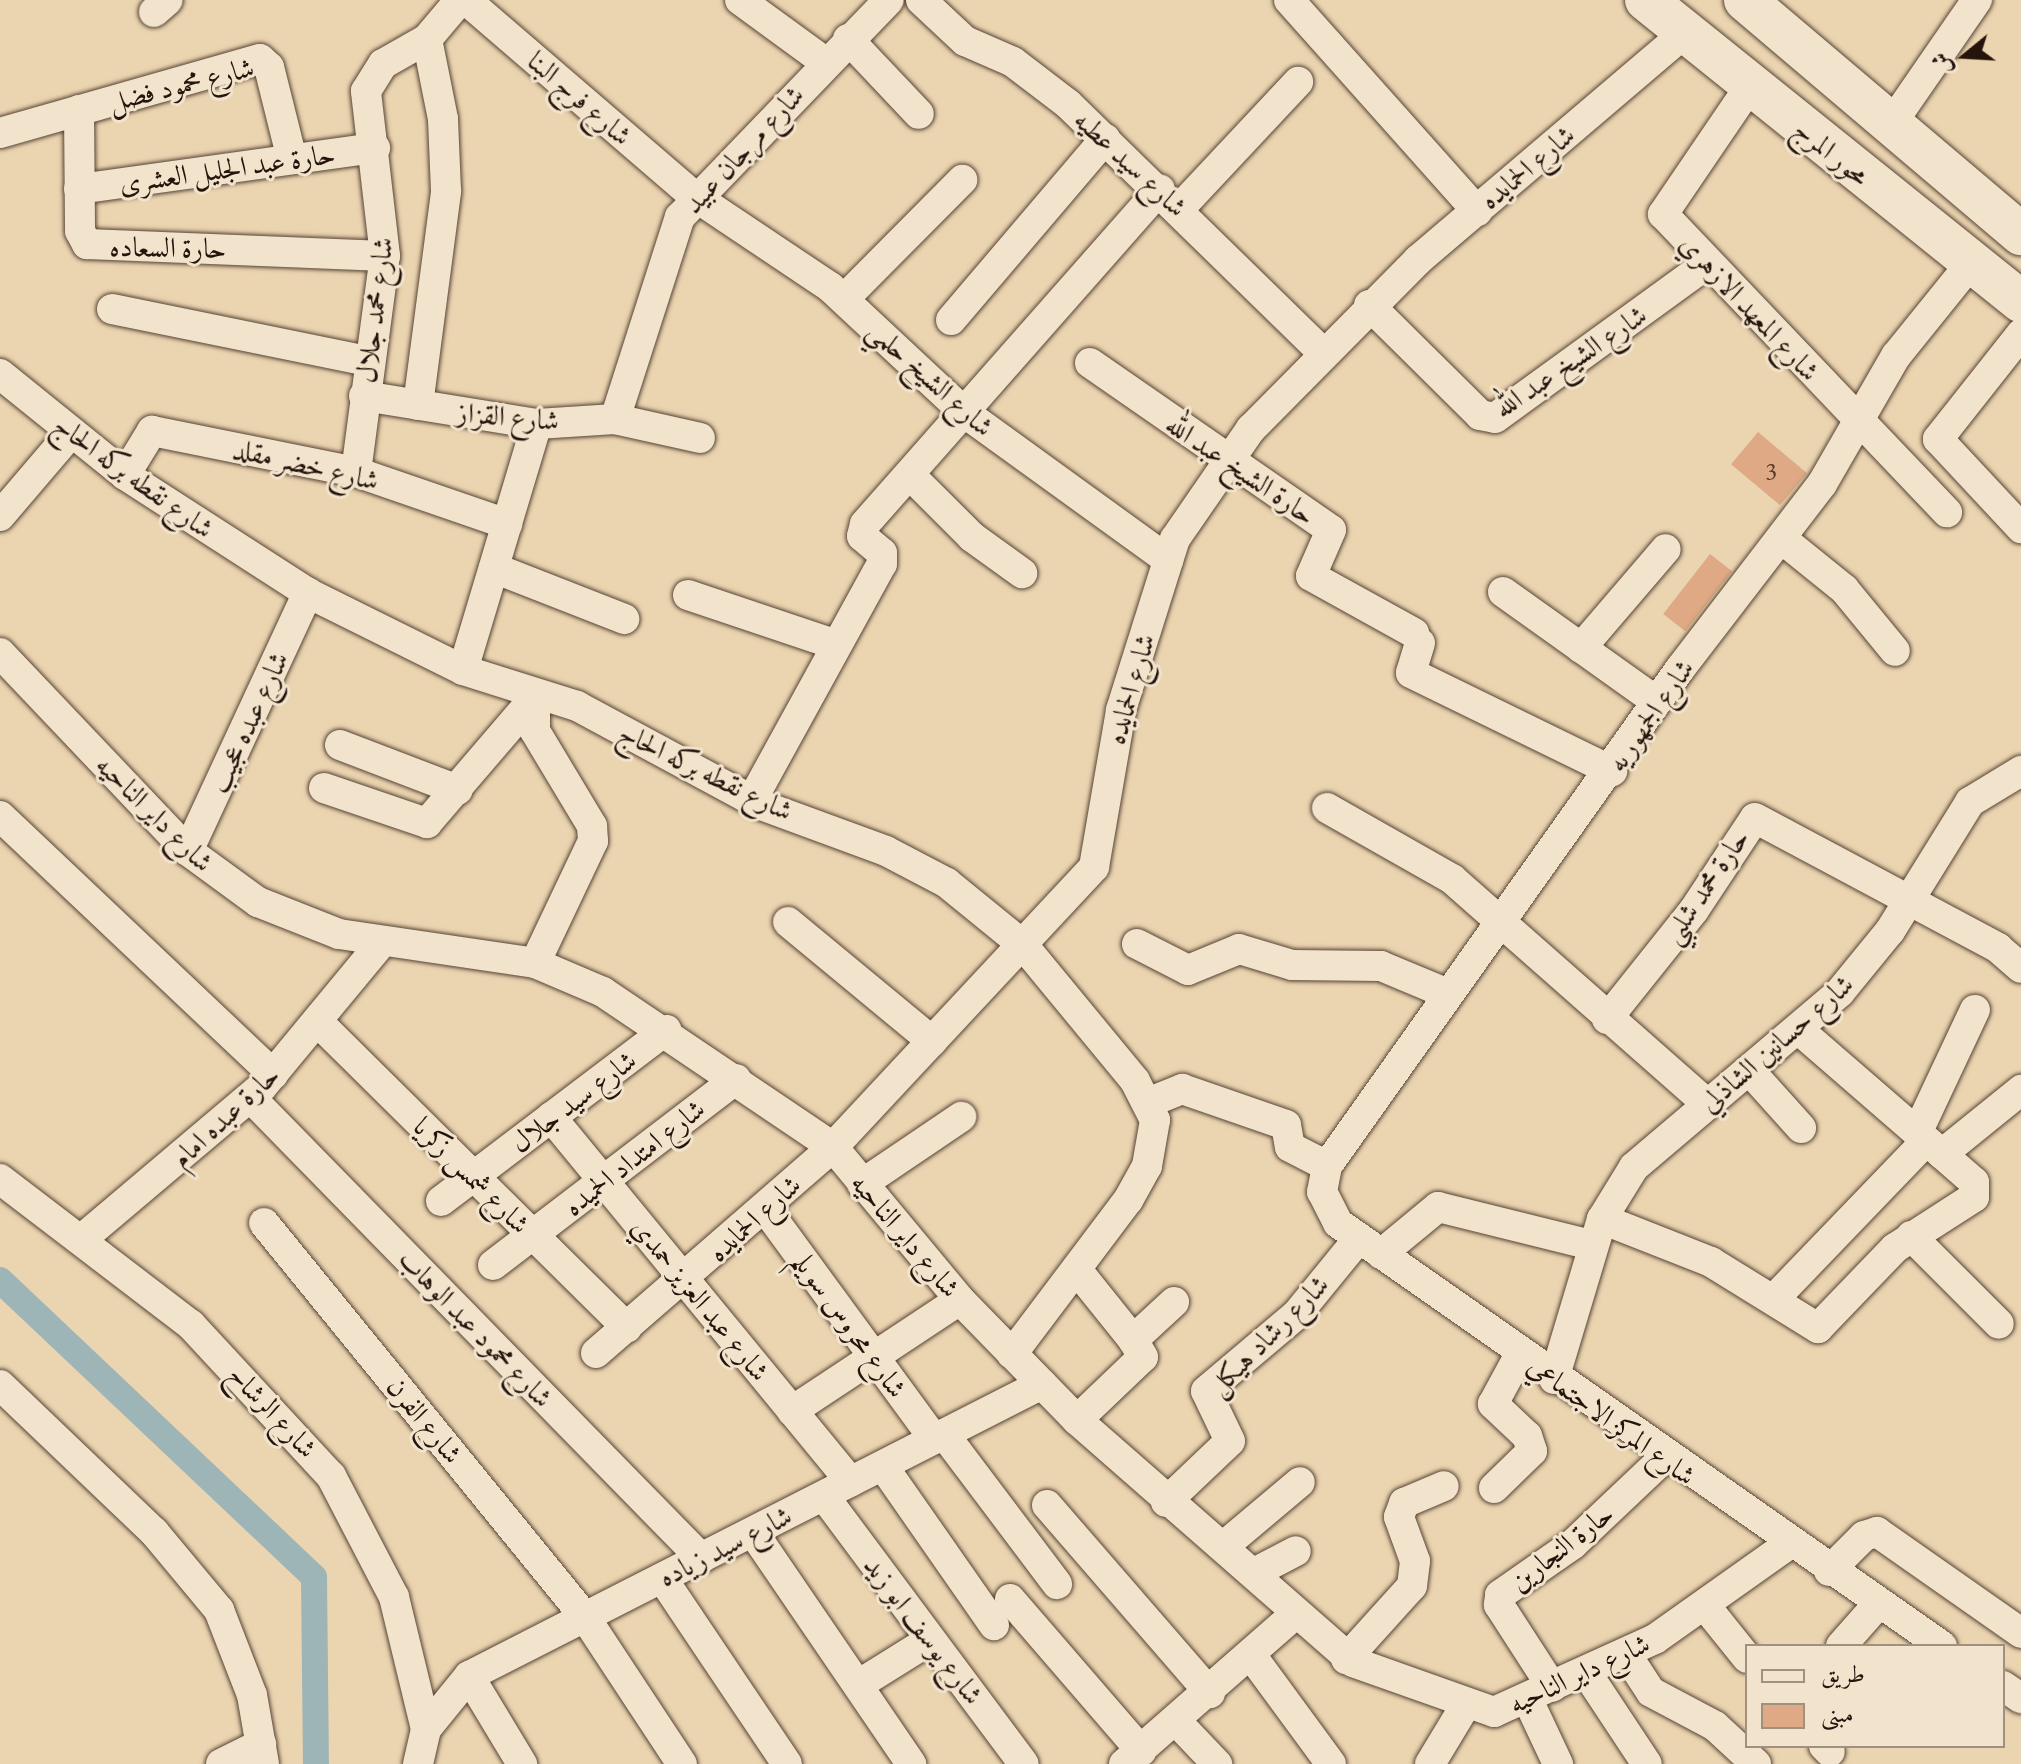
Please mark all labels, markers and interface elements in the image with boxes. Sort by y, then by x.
north arrow [1925,16,2005,96]
street label: شارع فرج البنا [521,44,639,152]
text: ش [1925,49,1959,78]
street label: شارع محمود فضل [105,50,257,118]
street label: شارع مرجان عبيد [675,78,811,220]
street label: شارع سيد عطيه [1068,102,1194,224]
street label: محور المرج [1787,111,1877,193]
street label: شارع الحمايده [1473,118,1581,216]
street label: حارة عبد الجليل العشرى [117,136,337,200]
street label: شارع المعهد الازهري [1673,226,1827,388]
street label: حارة السعاده [109,229,227,265]
street label: شارع محمد جلال [348,235,400,385]
street label: شارع الشيخ عبد الله [1487,298,1653,424]
street label: شارع الشيخ حلمي [861,313,1001,443]
street label: شارع القزاز [455,395,561,437]
street label: شارع نقطه بركه الحاج [48,407,220,545]
street label: حارة الشيخ عبد الله [1160,407,1322,531]
street label: شارع خضر مقلد [230,431,382,497]
house number: 3 [1765,457,1777,485]
street label: شارع الحمايده [1098,630,1162,748]
street label: شارع عبده عجيب [201,646,295,798]
street label: شارع الجمهوريه [1599,652,1701,778]
street label: شارع نقطه بركه الحاج [614,714,798,828]
street label: شارع داير الناحيه [89,747,221,879]
street label: حارة محمد شلبي [1654,822,1756,950]
street label: شارع حسانين الشاذلي [1692,967,1860,1119]
street label: شارع سيد جلال [503,1043,643,1159]
street label: حارة عبده امام [164,1057,286,1175]
street label: شارع امتداد الحميده [557,1091,711,1223]
street label: شارع شمس زكريا [407,1110,537,1240]
street label: شارع داير الناحيه [844,1166,968,1304]
street label: شارع الحمايده [701,1168,807,1268]
street label: شارع عبد العزيز حمدي [625,1211,777,1387]
street label: شارع محمود عبد الوهاب [392,1242,560,1414]
street label: شارع محروس سويلم [786,1244,914,1404]
street label: شارع رشاد هيكل [1201,1268,1335,1402]
street label: شارع المركز الاجتماعي [1521,1348,1703,1492]
street label: شارع الرشاح [221,1357,325,1465]
street label: شارع الفرن [380,1370,470,1470]
street label: حارة النجارين [1502,1496,1620,1598]
street label: شارع سيد زياده [653,1498,797,1594]
street label: شارع يوسف ابو زيد [857,1549,991,1711]
street label: شارع داير الناحيه [1503,1626,1655,1720]
legend [1745,1644,2005,1748]
text: طريق [1821,1658,1865,1689]
text: مبنى [1821,1698,1854,1729]

